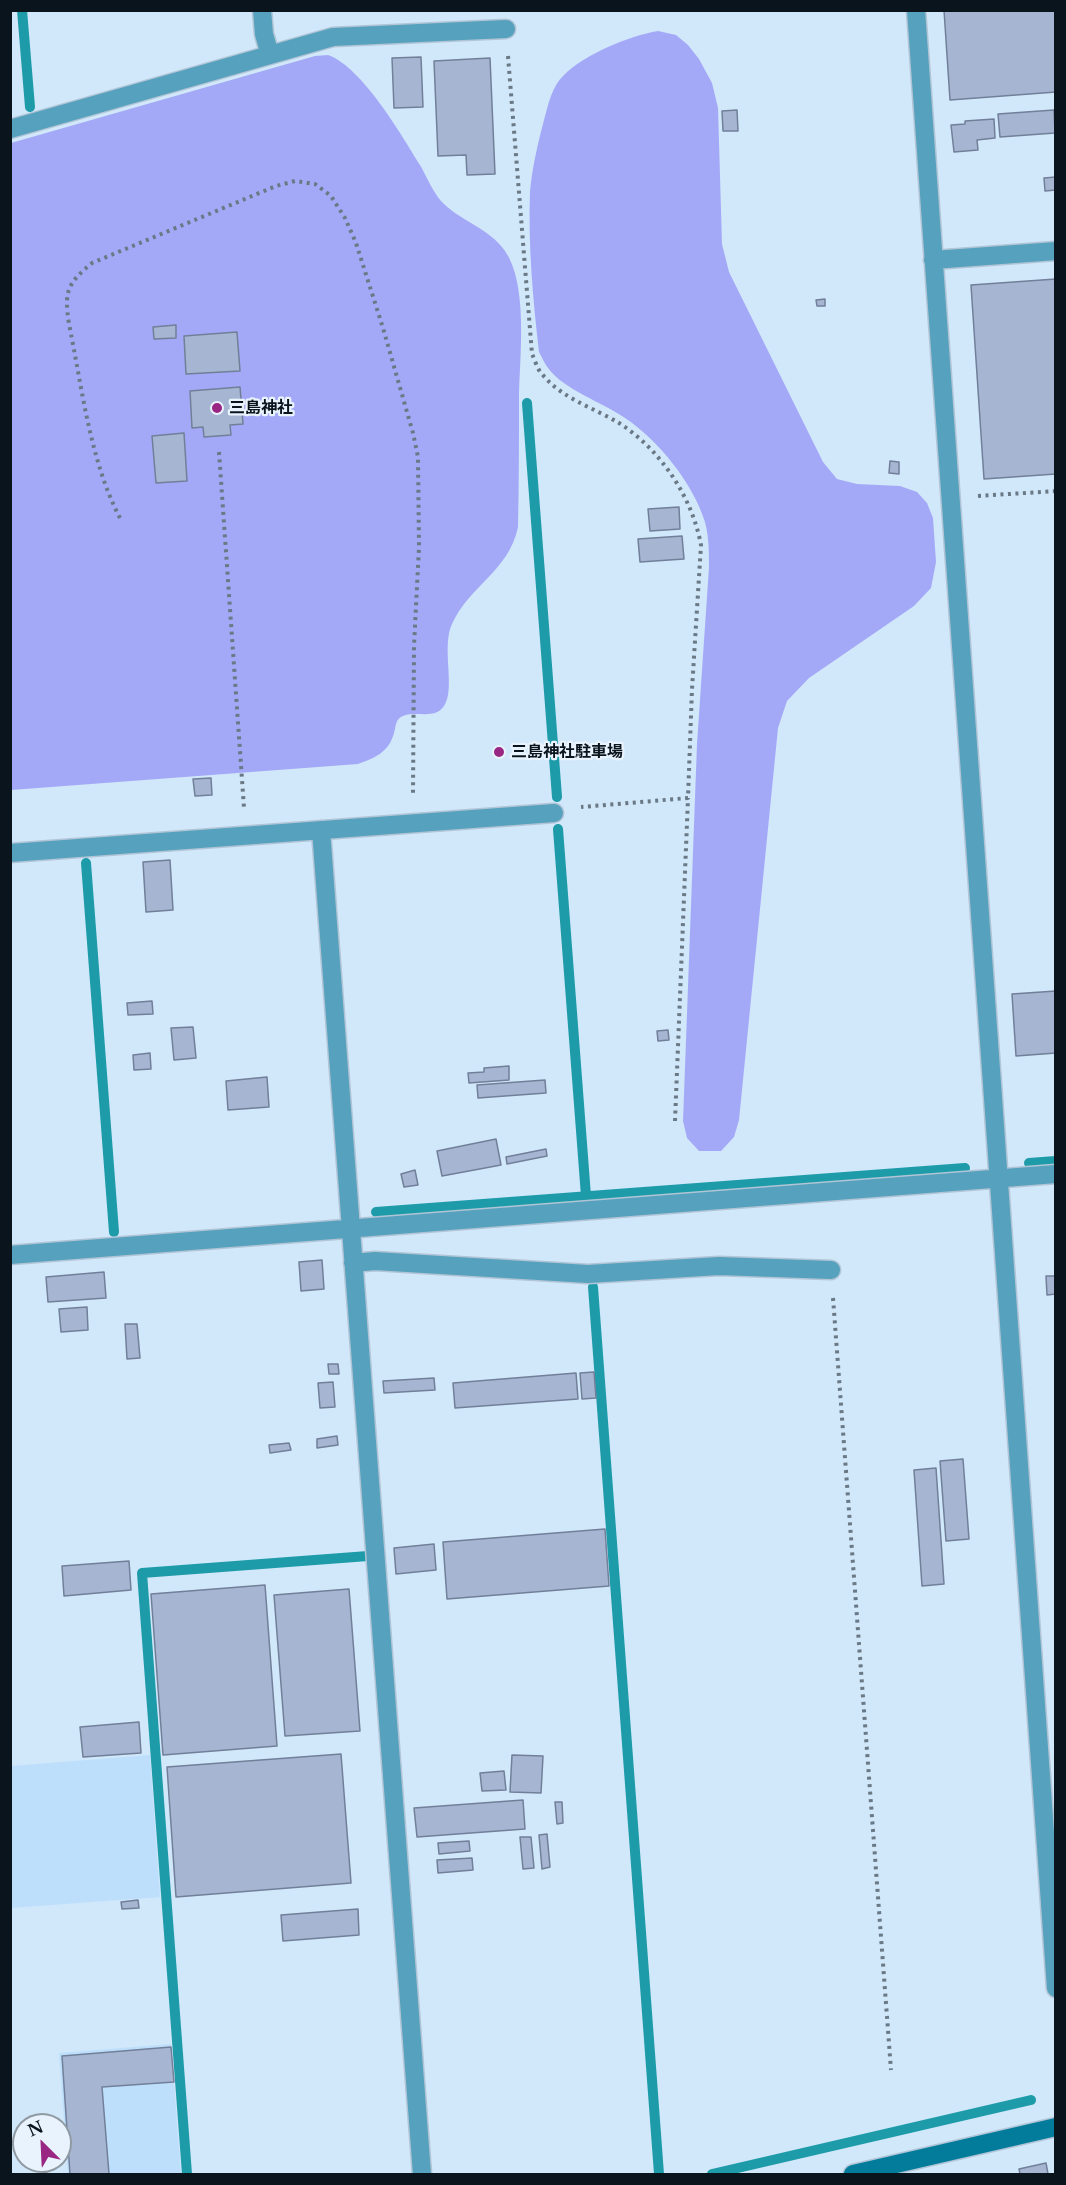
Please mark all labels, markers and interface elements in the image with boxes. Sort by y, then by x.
place label: 三島神社 [229,398,293,418]
marker: 三島神社 [210,401,224,415]
place label: 三島神社駐車場 [511,742,623,762]
marker: 三島神社駐車場 [492,745,506,759]
north arrow [12,2113,72,2173]
text: N [25,2116,46,2141]

